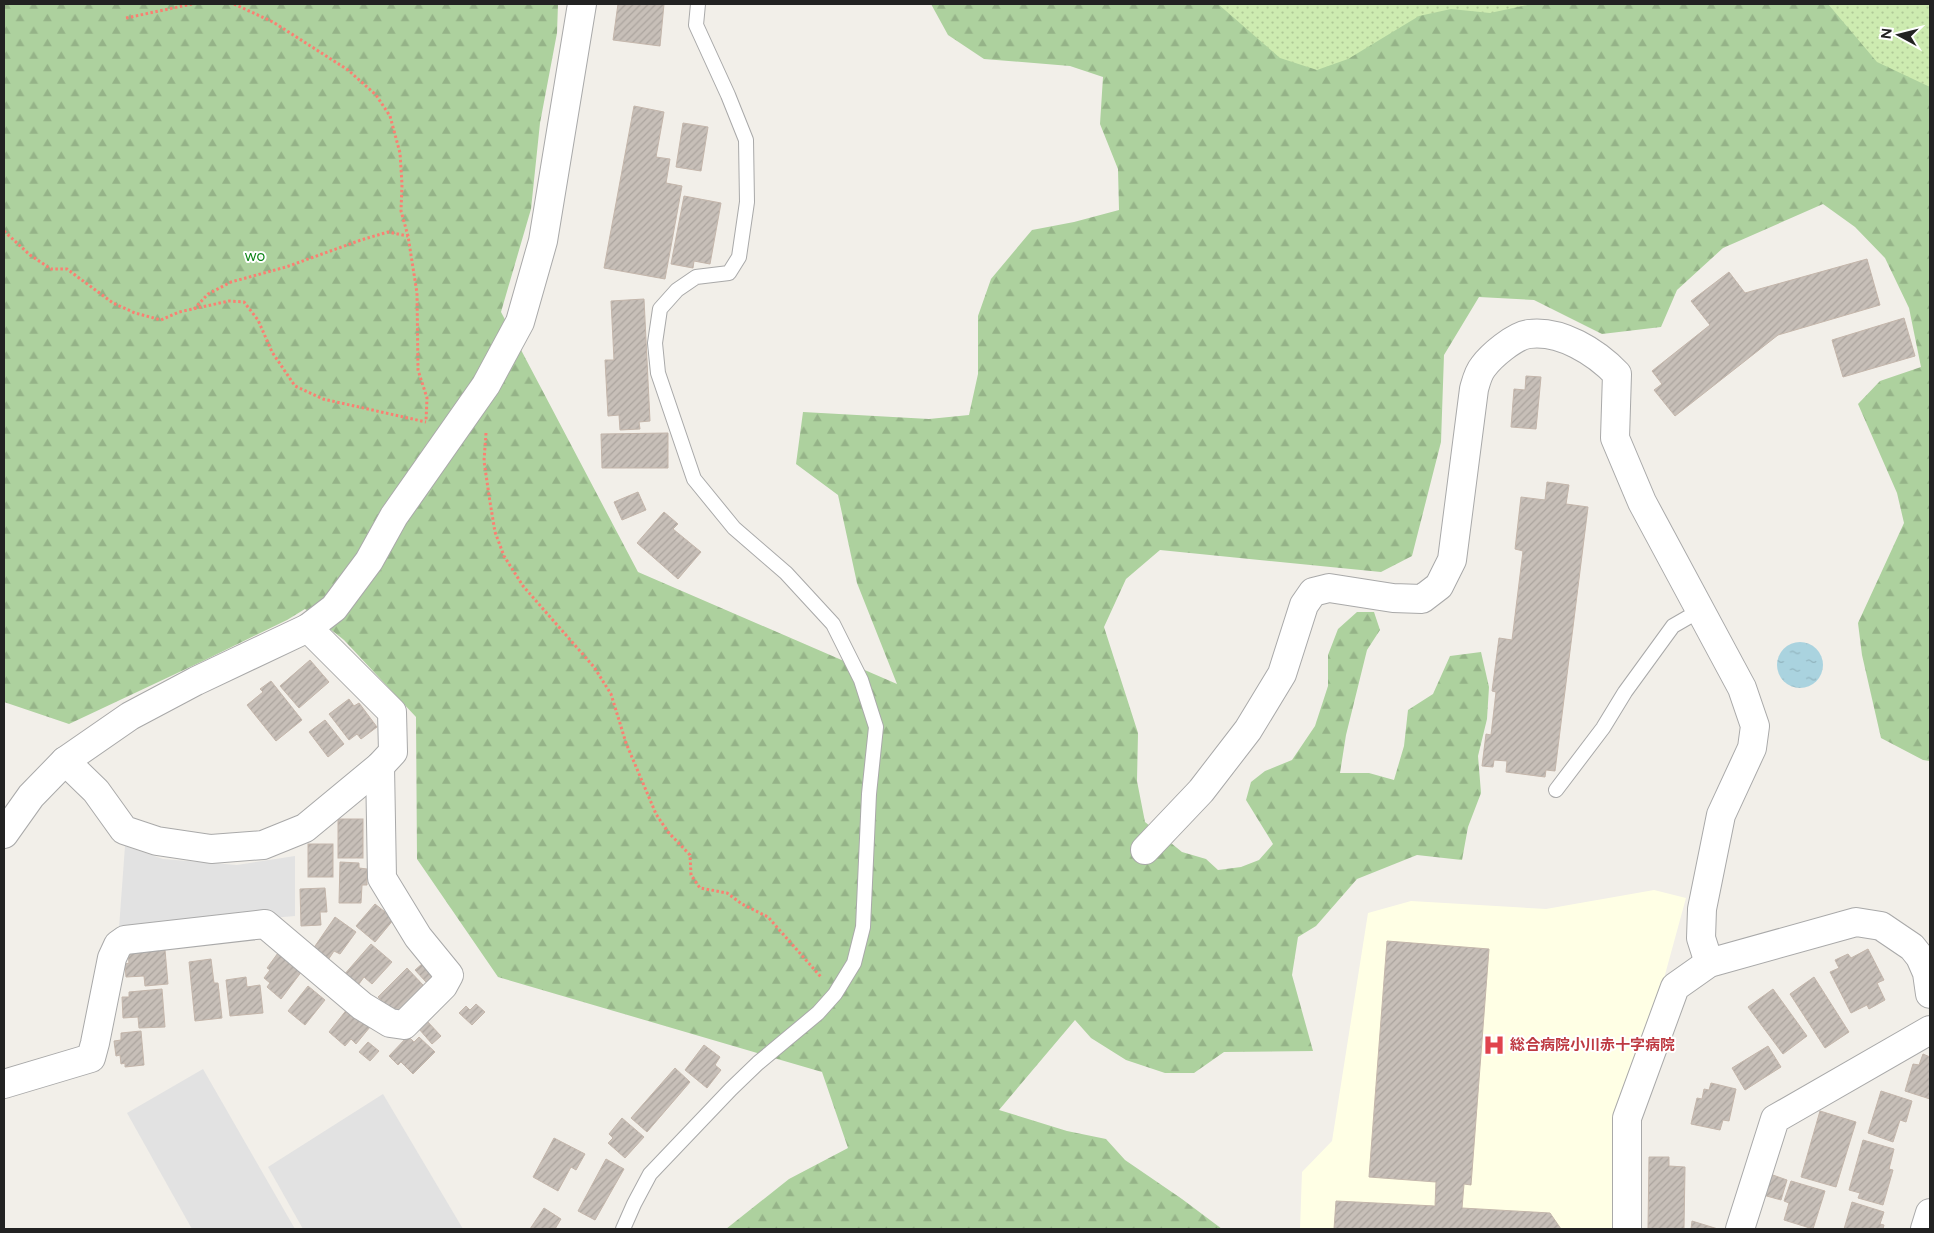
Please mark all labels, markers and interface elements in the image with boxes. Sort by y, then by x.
north arrow [1874,10,1924,60]
text: N [1877,27,1896,40]
park label: wo [245,247,265,265]
hospital icon: 総合病院小川赤十字病院 [1481,1032,1507,1058]
place label: 総合病院小川赤十字病院 [1510,1036,1675,1054]

